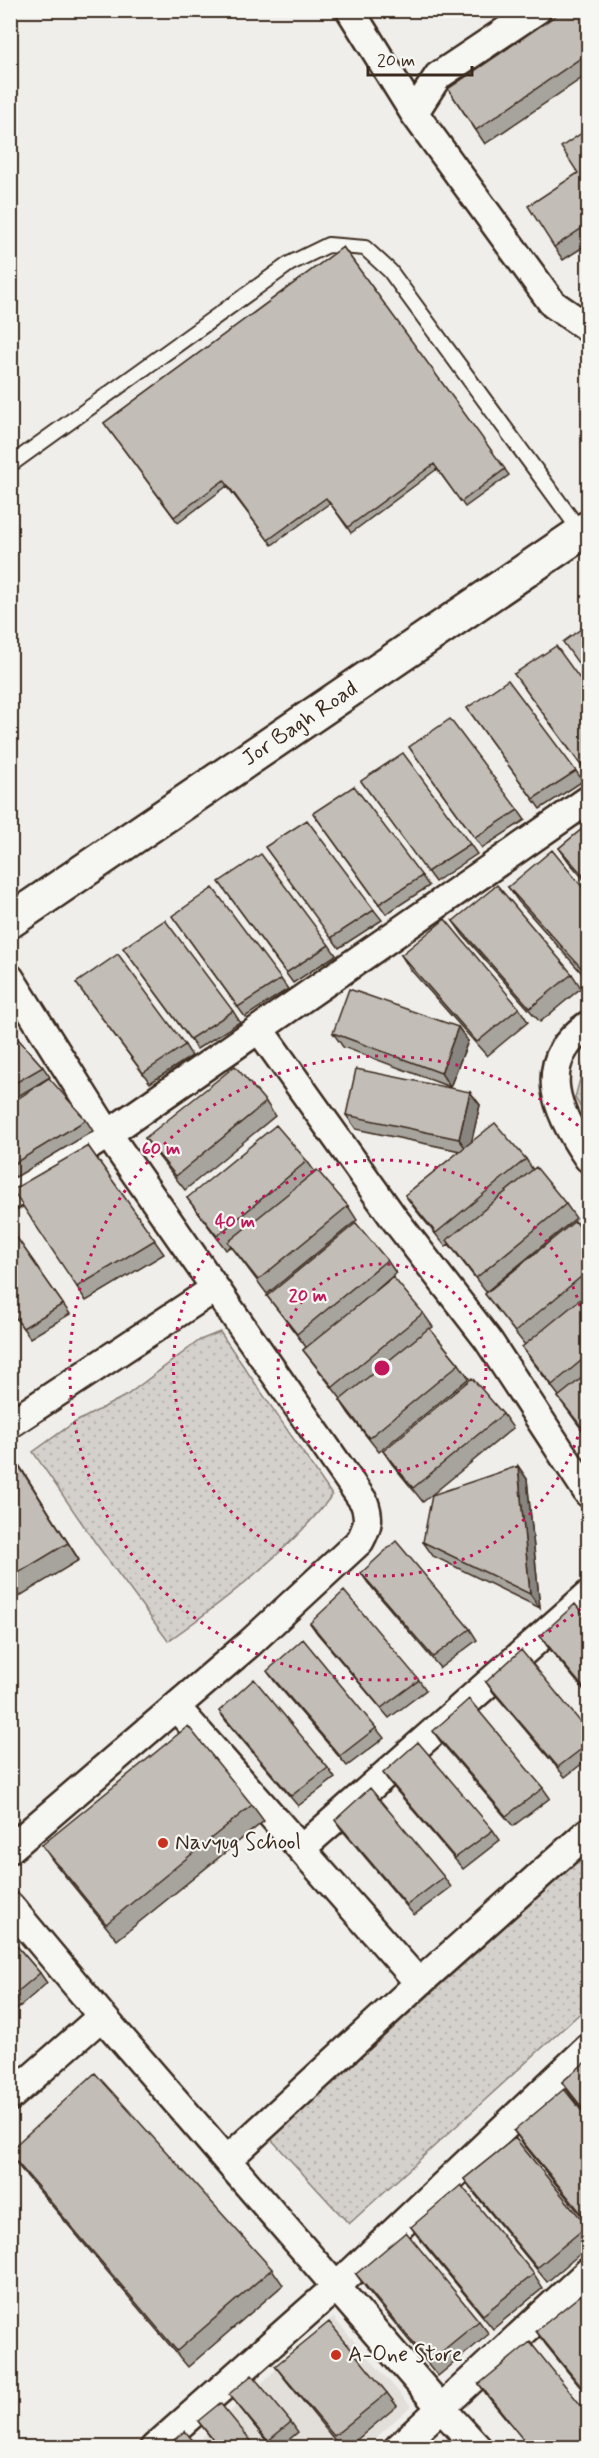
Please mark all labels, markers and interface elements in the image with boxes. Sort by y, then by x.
scale bar [368,39,472,77]
text: 20 m [377,49,415,73]
street label: Jor Bagh Road [237,675,364,774]
text: 60 m [142,1137,180,1161]
text: 40 m [215,1210,255,1234]
text: 20 m [289,1284,327,1308]
centre of rings [372,1358,392,1378]
place label: Navyug School [175,1829,301,1858]
marker: Navyug School [156,1836,170,1850]
place label: A-One Store [348,2341,463,2369]
marker: A-One Store [329,2348,343,2362]

